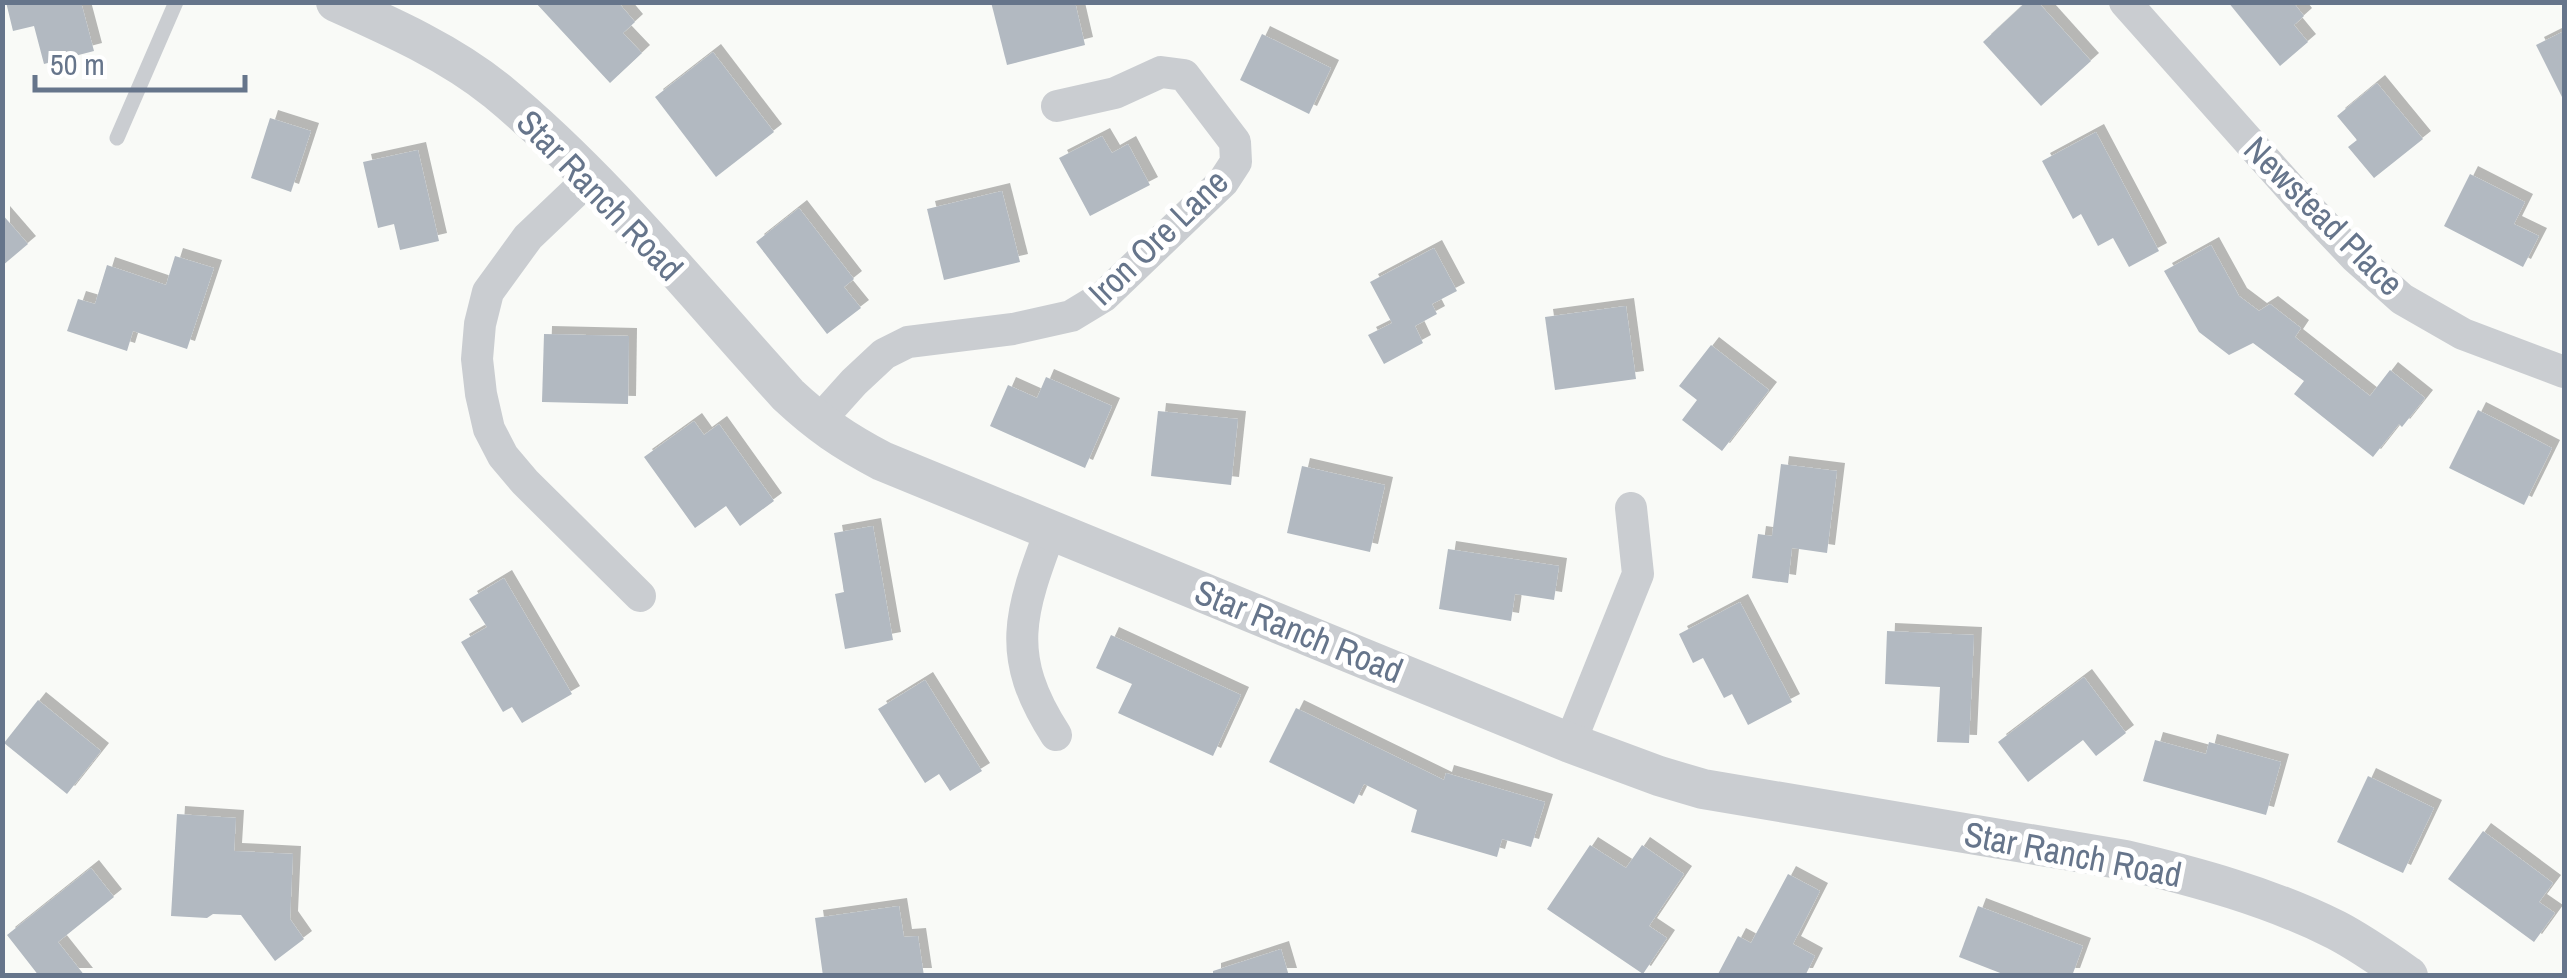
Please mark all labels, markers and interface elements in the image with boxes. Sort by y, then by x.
scale bar [35,30,245,92]
text: 50 m [50,44,105,84]
street label: Star Ranch Road [507,99,693,291]
street label: Newstead Place [2234,126,2414,306]
street label: Iron Ore Lane [1078,159,1238,315]
street label: Star Ranch Road [1188,568,1410,694]
street label: Star Ranch Road [1960,810,2186,898]

